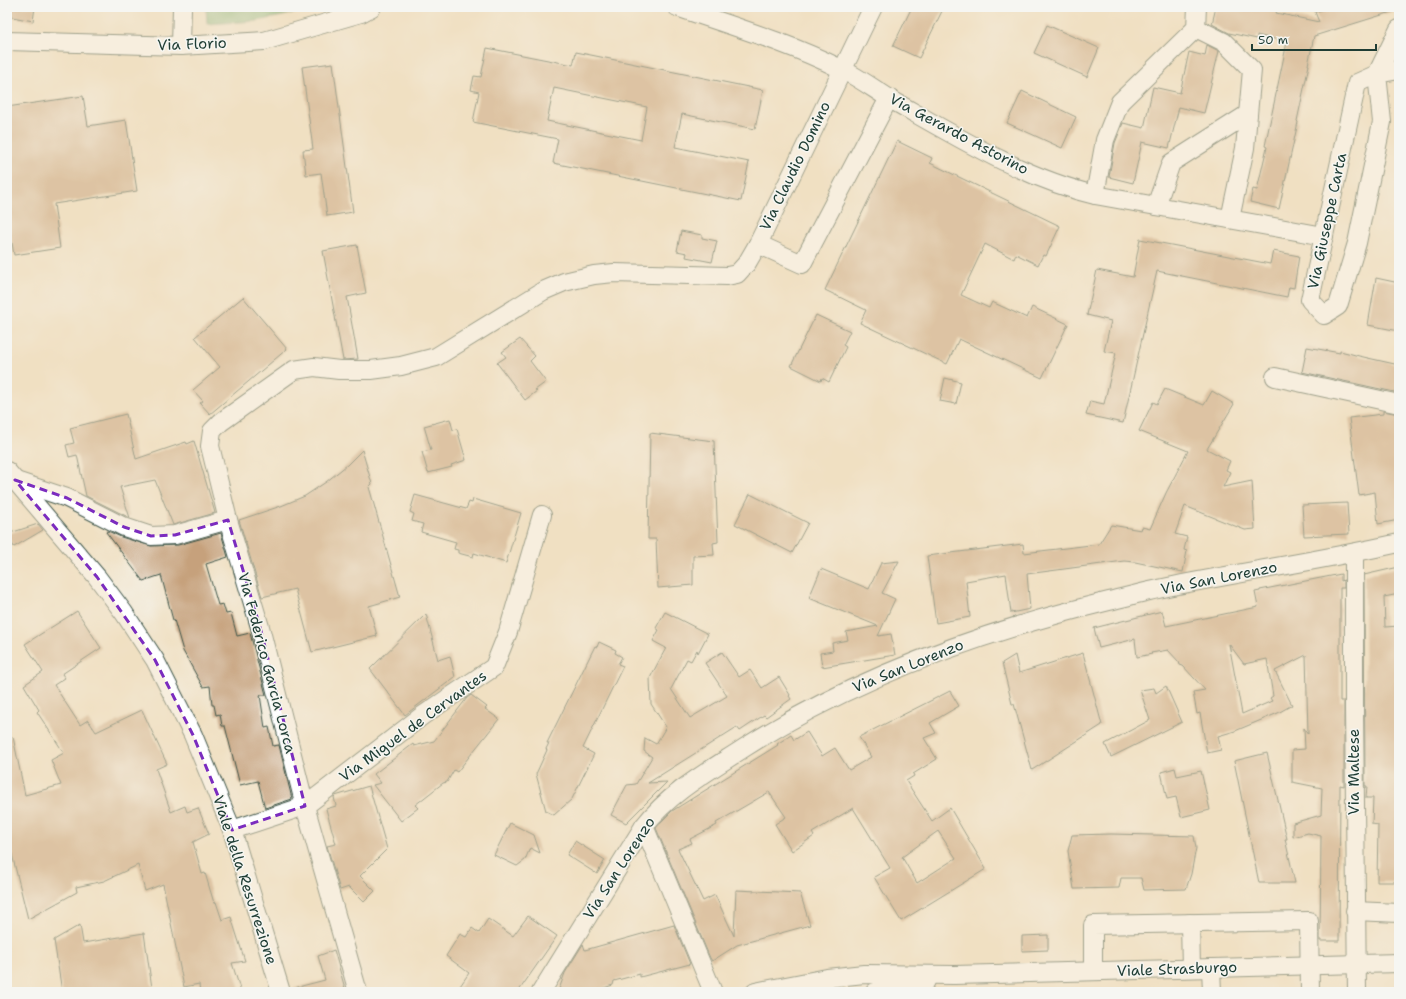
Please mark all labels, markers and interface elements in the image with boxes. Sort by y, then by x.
scale bar [1252,26,1376,52]
text: 50 m [1258,32,1288,48]
street label: Via Florio [157,33,227,55]
street label: Via Gerardo Astorino [886,89,1032,179]
street label: Via Claudio Domino [755,98,835,234]
street label: Via Giuseppe Carta [1303,150,1351,291]
street label: Via San Lorenzo [1159,557,1279,599]
street label: Via Federico Garcia Lorca [233,570,301,756]
street label: Via San Lorenzo [849,635,967,697]
street label: Via Miguel de Cervantes [335,666,491,786]
street label: Via Maltese [1344,729,1364,815]
street label: Viale della Resurrezione [208,793,282,967]
street label: Via San Lorenzo [578,813,660,923]
street label: Viale Strasburgo [1116,957,1238,981]

